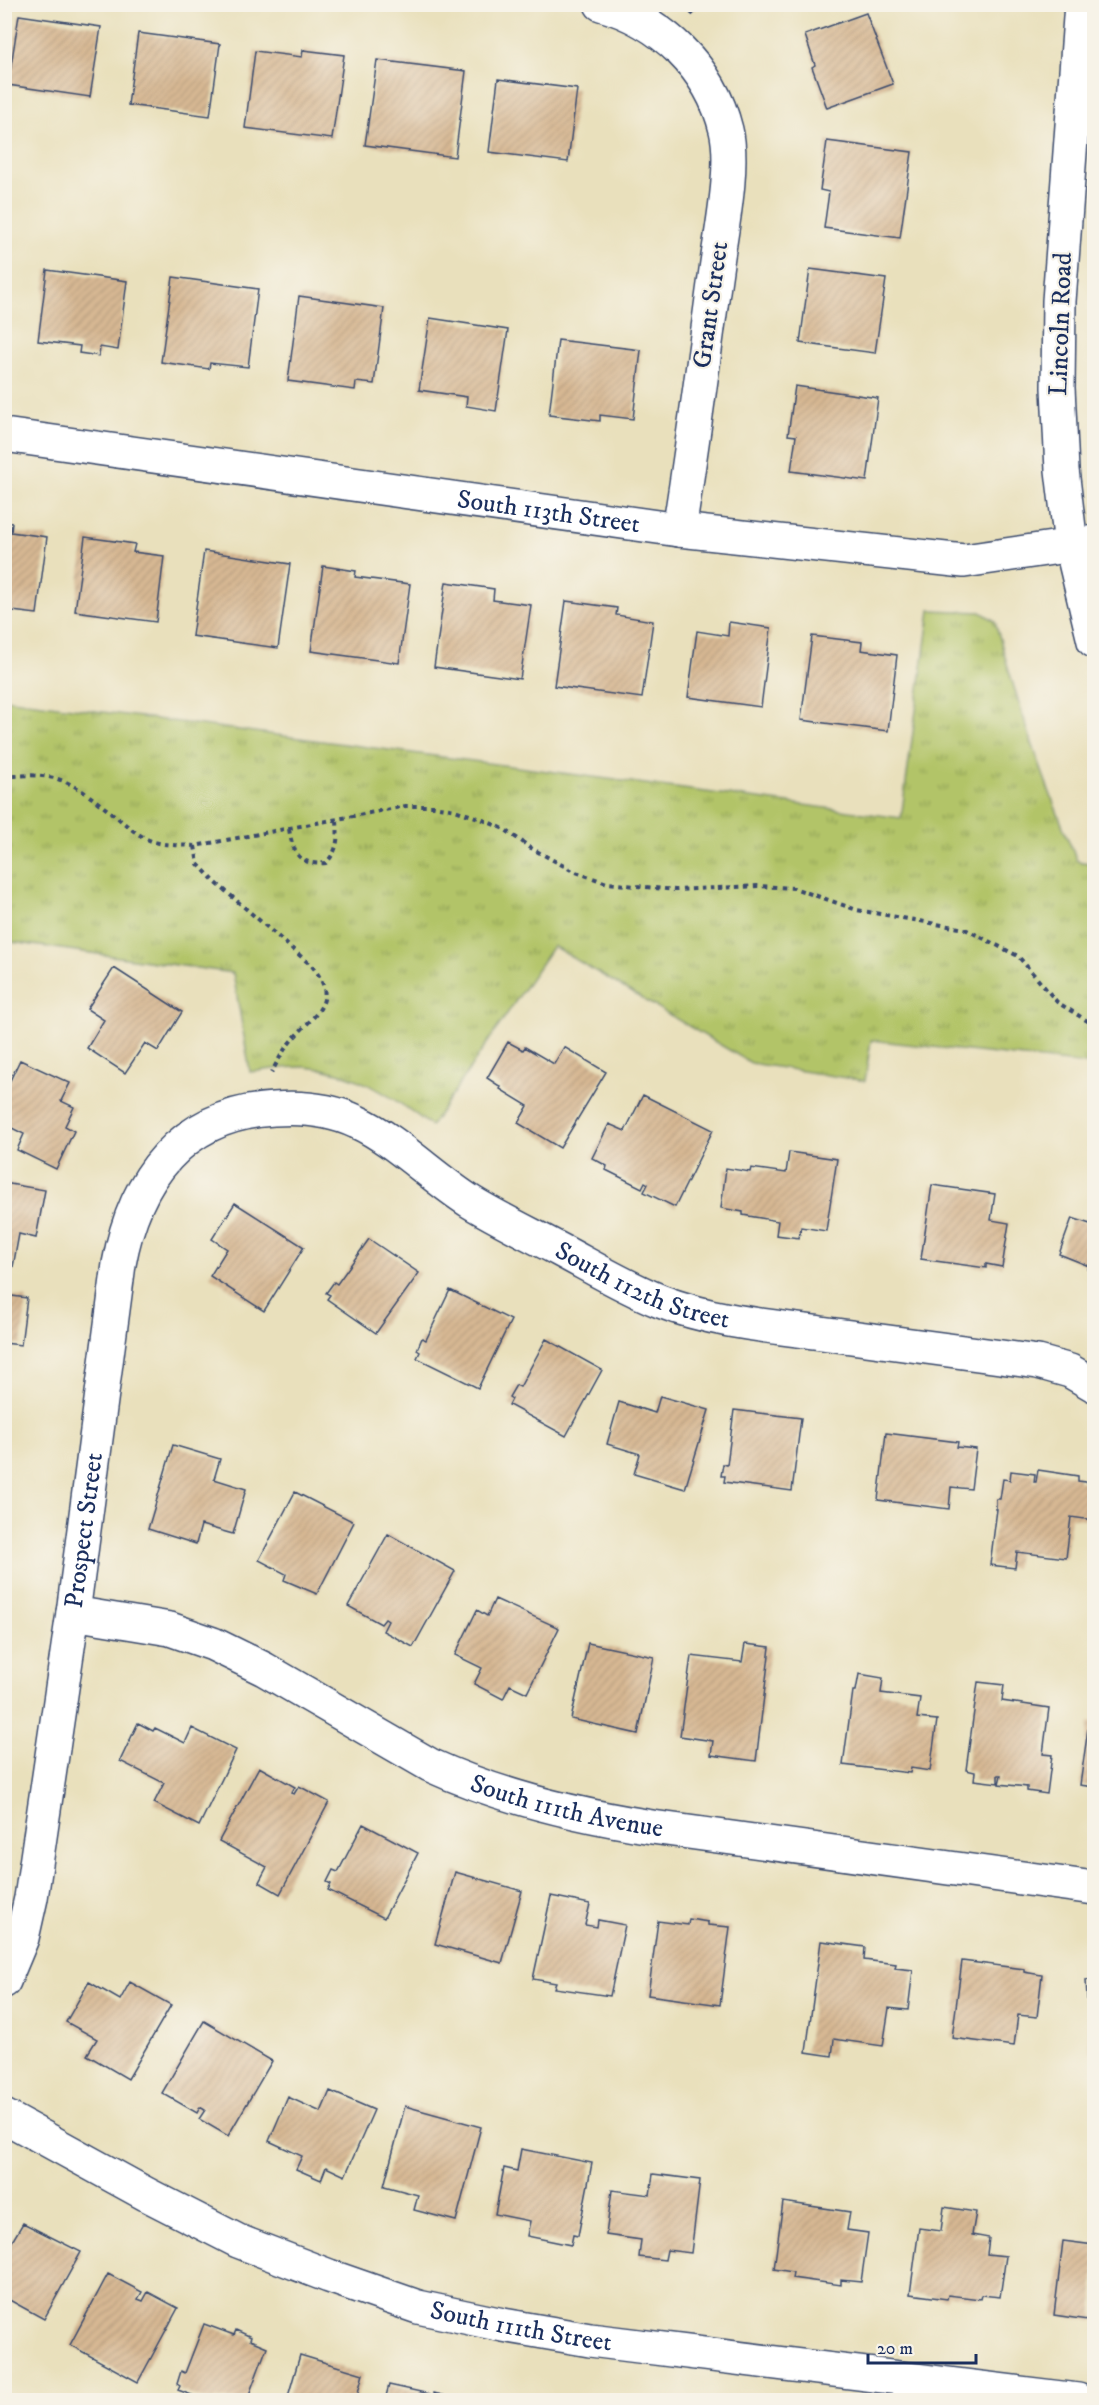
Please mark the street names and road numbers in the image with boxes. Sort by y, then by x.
street label: Grant Street [686,239,736,371]
street label: Lincoln Road [1042,252,1080,396]
street label: South 113th Street [455,482,642,541]
street label: South 112th Street [549,1234,732,1336]
street label: Prospect Street [57,1451,110,1610]
street label: South 111th Avenue [466,1767,665,1845]
street label: South 111th Street [427,2294,614,2359]

